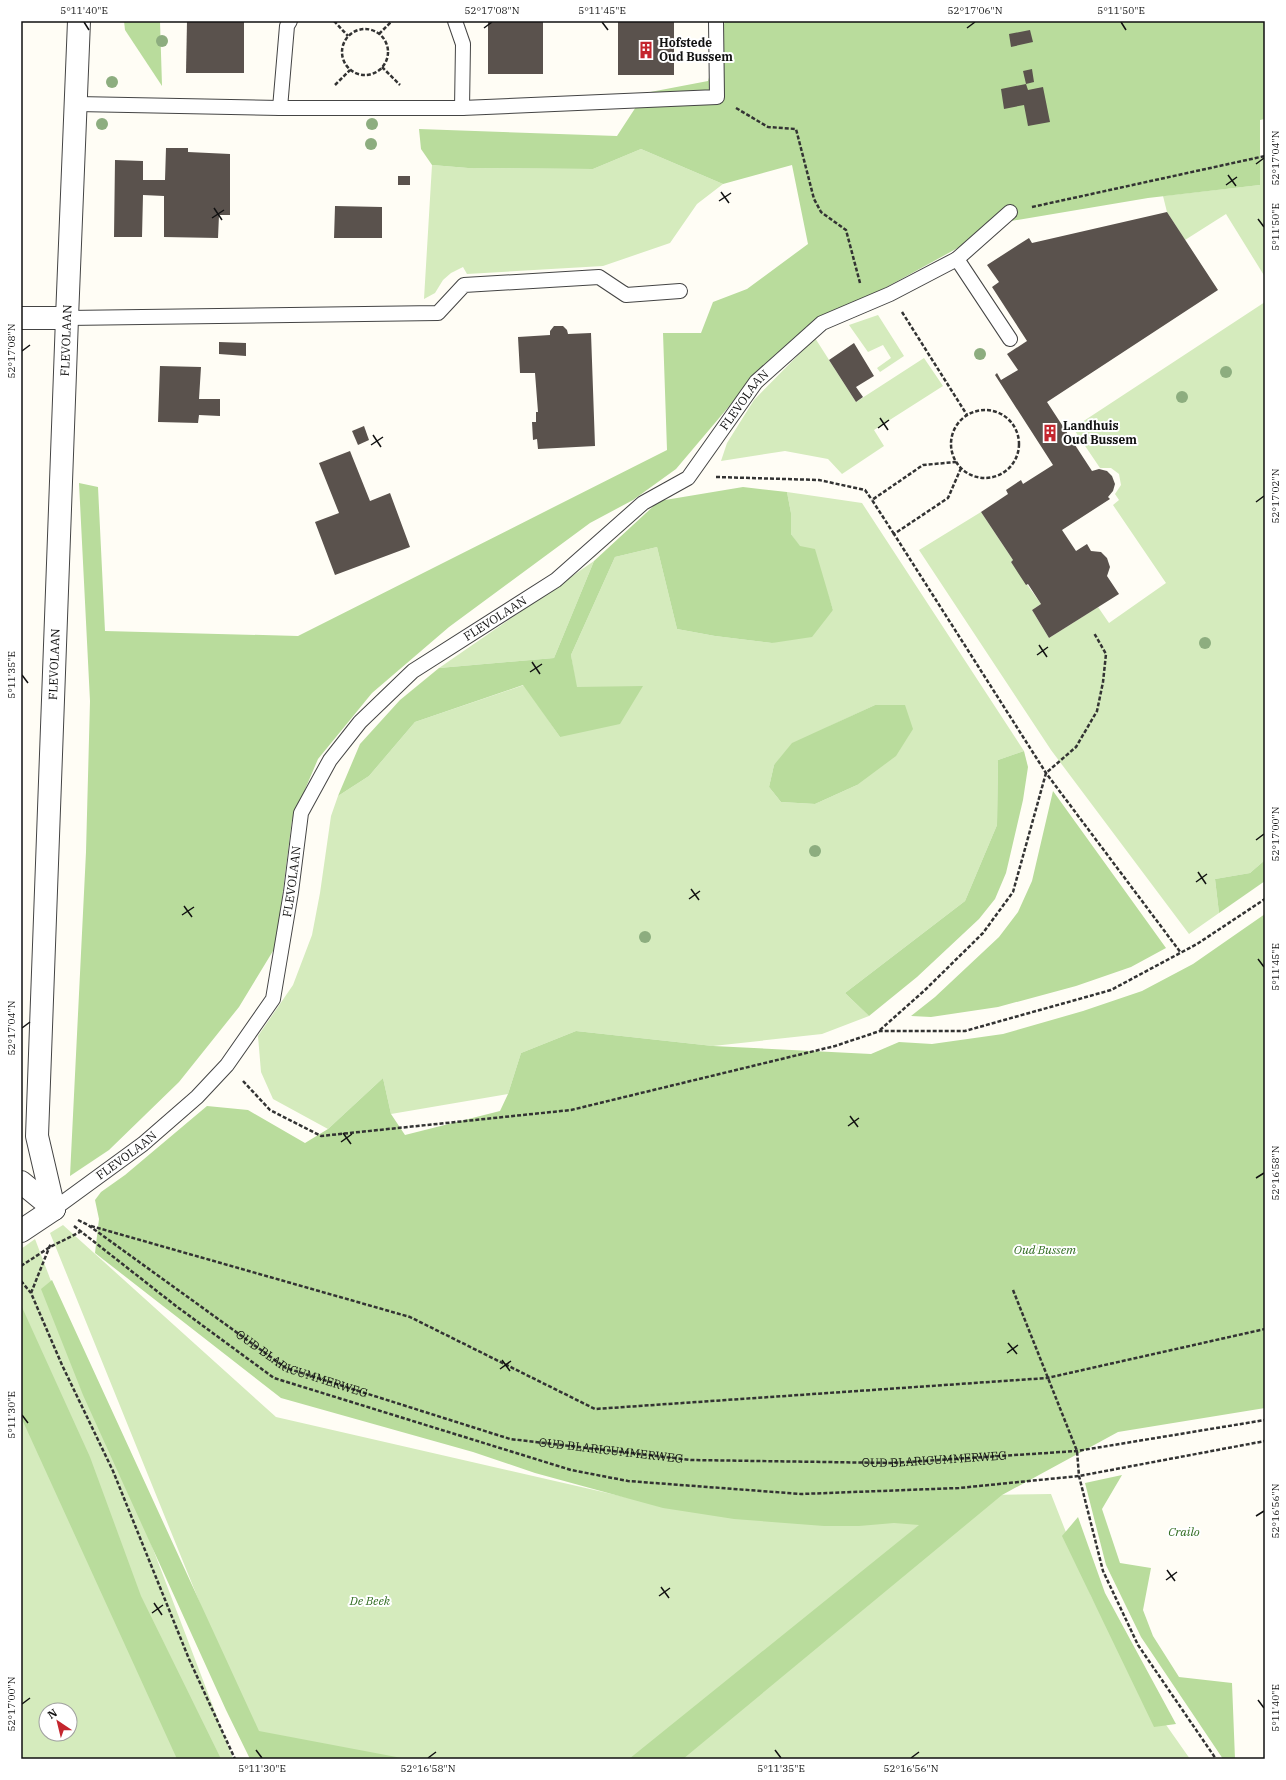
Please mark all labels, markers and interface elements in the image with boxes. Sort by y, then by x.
text: 5°11'40"E [60,4,108,17]
text: 52°17'08"N [465,4,520,17]
text: 5°11'45"E [578,4,626,17]
text: 52°17'06"N [948,4,1003,17]
text: 5°11'50"E [1097,4,1145,17]
place label: Hofstede Oud Bussem [659,35,733,64]
building icon: Hofstede Oud Bussem [636,40,656,60]
text: 52°17'04"N [1269,130,1282,186]
text: 5°11'50"E [1269,203,1282,251]
street label: FLEVOLAAN [57,304,75,377]
text: 52°17'08"N [5,323,18,379]
street label: FLEVOLAAN [716,366,771,433]
place label: Landhuis Oud Bussem [1063,418,1137,447]
building icon: Landhuis Oud Bussem [1040,423,1060,443]
text: 52°17'02"N [1269,468,1282,524]
street label: FLEVOLAAN [461,593,529,644]
street label: FLEVOLAAN [45,628,63,700]
text: 5°11'35"E [5,651,18,699]
text: 52°17'00"N [1269,806,1282,862]
street label: FLEVOLAAN [279,845,304,918]
text: 5°11'45"E [1269,943,1282,991]
text: 52°17'04"N [5,1000,18,1056]
street label: FLEVOLAAN [93,1128,159,1183]
text: 52°16'58"N [1269,1145,1282,1201]
park label: Oud Bussem [1014,1242,1076,1257]
street label: OUD BLARICUMMERWEG [233,1326,370,1401]
text: 5°11'30"E [5,1391,18,1439]
street label: OUD BLARICUMMERWEG [538,1434,684,1466]
street label: OUD BLARICUMMERWEG [861,1448,1008,1470]
text: 52°16'56"N [1269,1483,1282,1539]
park label: Crailo [1168,1524,1200,1539]
park label: De Beek [349,1593,391,1608]
text: 52°17'00"N [5,1676,18,1732]
text: 5°11'40"E [1269,1684,1282,1732]
north arrow [38,1702,78,1742]
text: N [45,1705,60,1722]
text: 5°11'30"E [238,1762,286,1775]
text: 52°16'58"N [401,1762,456,1775]
text: 5°11'35"E [757,1762,805,1775]
text: 52°16'56"N [884,1762,939,1775]

